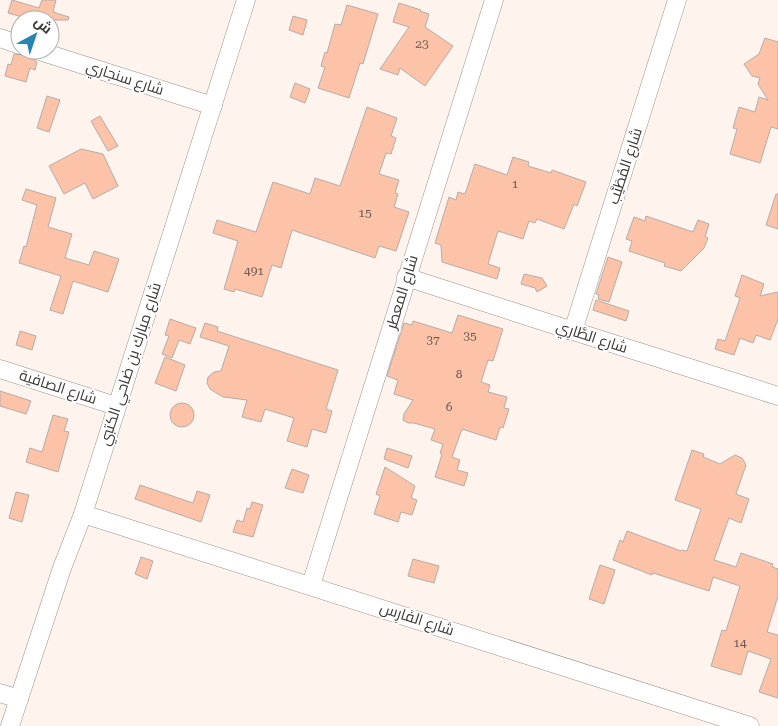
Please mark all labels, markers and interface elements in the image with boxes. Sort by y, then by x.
north arrow [10,10,60,60]
text: ش [31,13,55,38]
house number: 23 [415,37,429,51]
street label: شارع سنجاري [83,57,166,102]
street label: شارع المُطَيَّب [604,126,648,207]
house number: 1 [512,177,519,191]
house number: 15 [358,206,372,220]
street label: شارع المعطر [382,253,424,333]
house number: 491 [244,264,264,278]
street label: شارع مبارك بن ضاحي الكتبي [95,280,168,449]
street label: شارع الطَّارِي [553,317,630,360]
house number: 35 [463,329,477,343]
house number: 37 [426,333,440,347]
street label: شارع الصافية [16,366,99,410]
house number: 8 [456,367,463,381]
house number: 6 [446,400,453,414]
street label: شارع الفَارِس [377,599,456,641]
house number: 14 [733,636,747,650]

